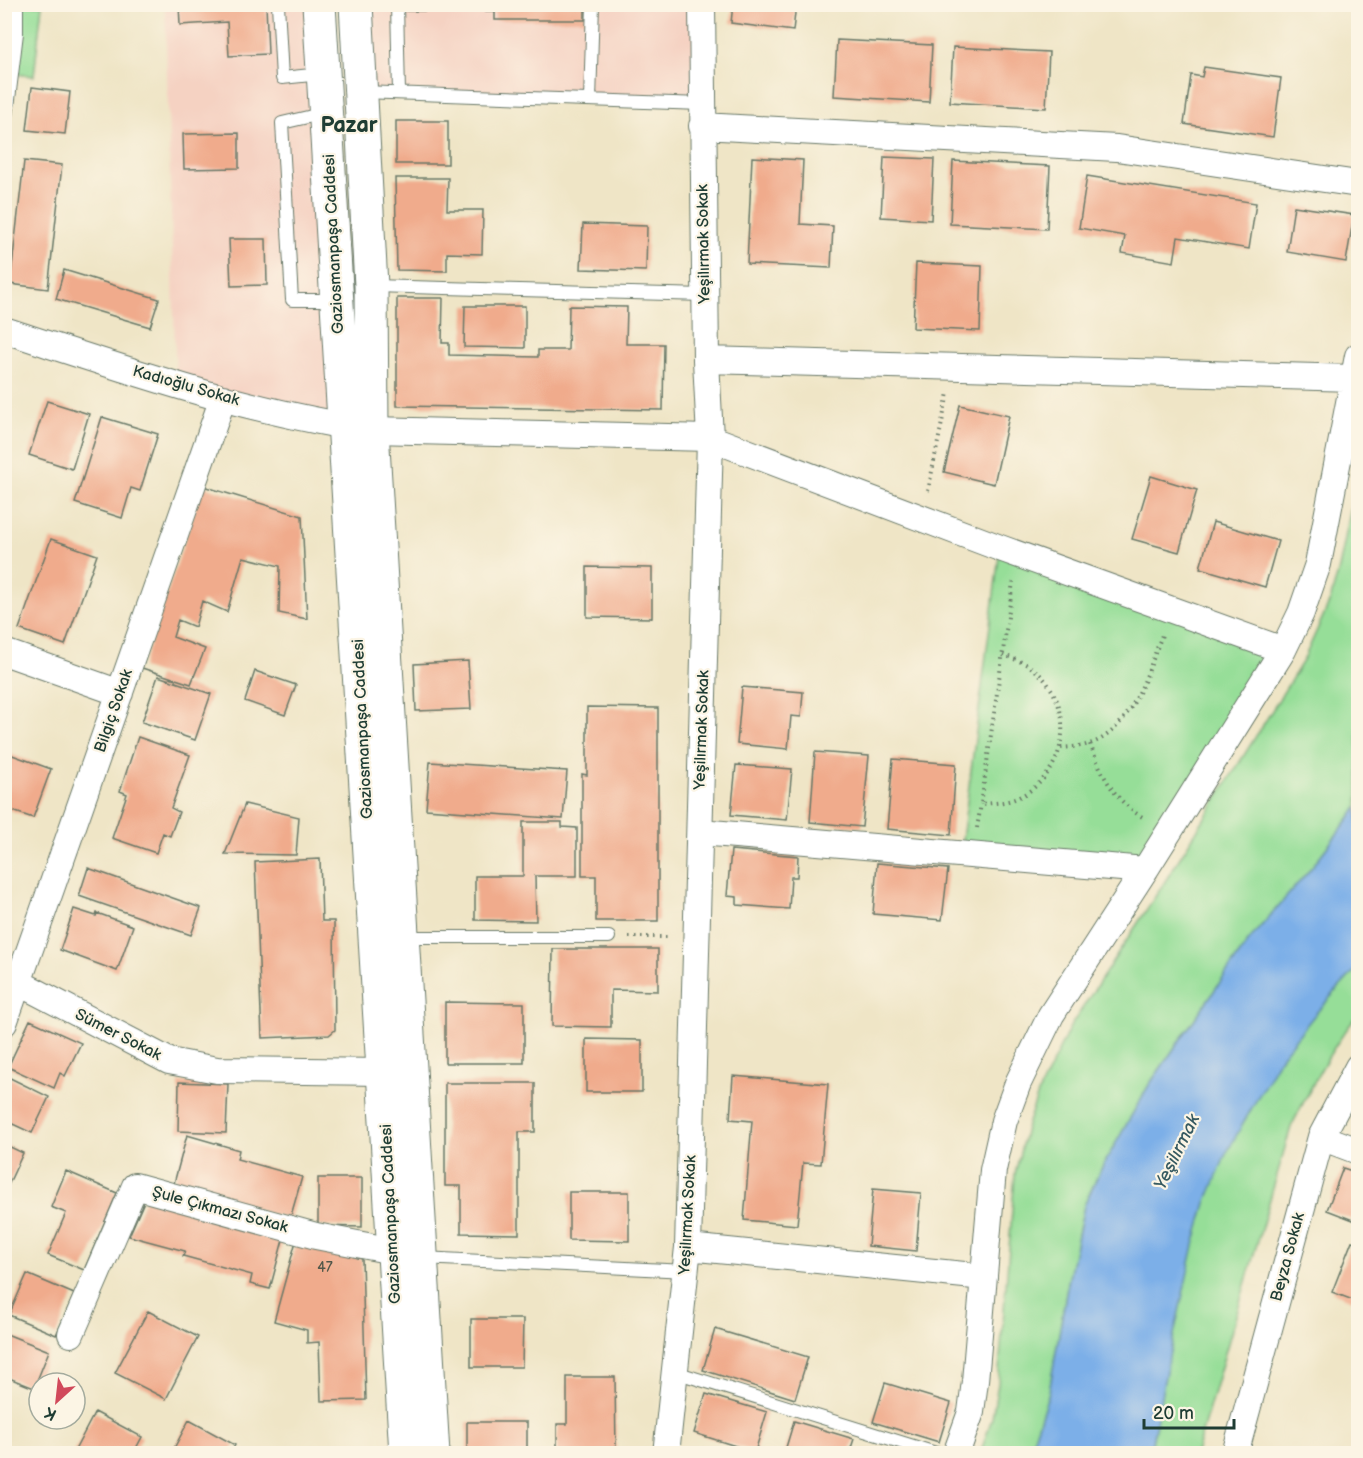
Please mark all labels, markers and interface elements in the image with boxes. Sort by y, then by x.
district label: Pazar [320,112,378,139]
street label: Gaziosmanpaşa Caddesi [320,153,348,335]
street label: Yeşilırmak Sokak [693,184,715,305]
street label: Kadıoğlu Sokak [130,362,242,410]
street label: Gaziosmanpaşa Caddesi [349,638,377,820]
street label: Bilgiç Sokak [91,667,137,755]
street label: Yeşilırmak Sokak [690,670,714,791]
street label: Sümer Sokak [72,1005,165,1065]
water label: Yeşilırmak [1150,1110,1205,1193]
street label: Gaziosmanpaşa Caddesi [377,1123,405,1305]
street label: Yeşilırmak Sokak [675,1155,701,1276]
street label: Şule Çıkmazı Sokak [150,1183,290,1237]
street label: Beyza Sokak [1267,1210,1309,1304]
house number: 47 [317,1259,333,1276]
north arrow [27,1371,87,1431]
scale bar [1144,1392,1234,1430]
text: K [42,1402,60,1424]
text: 20 m [1153,1403,1194,1424]

